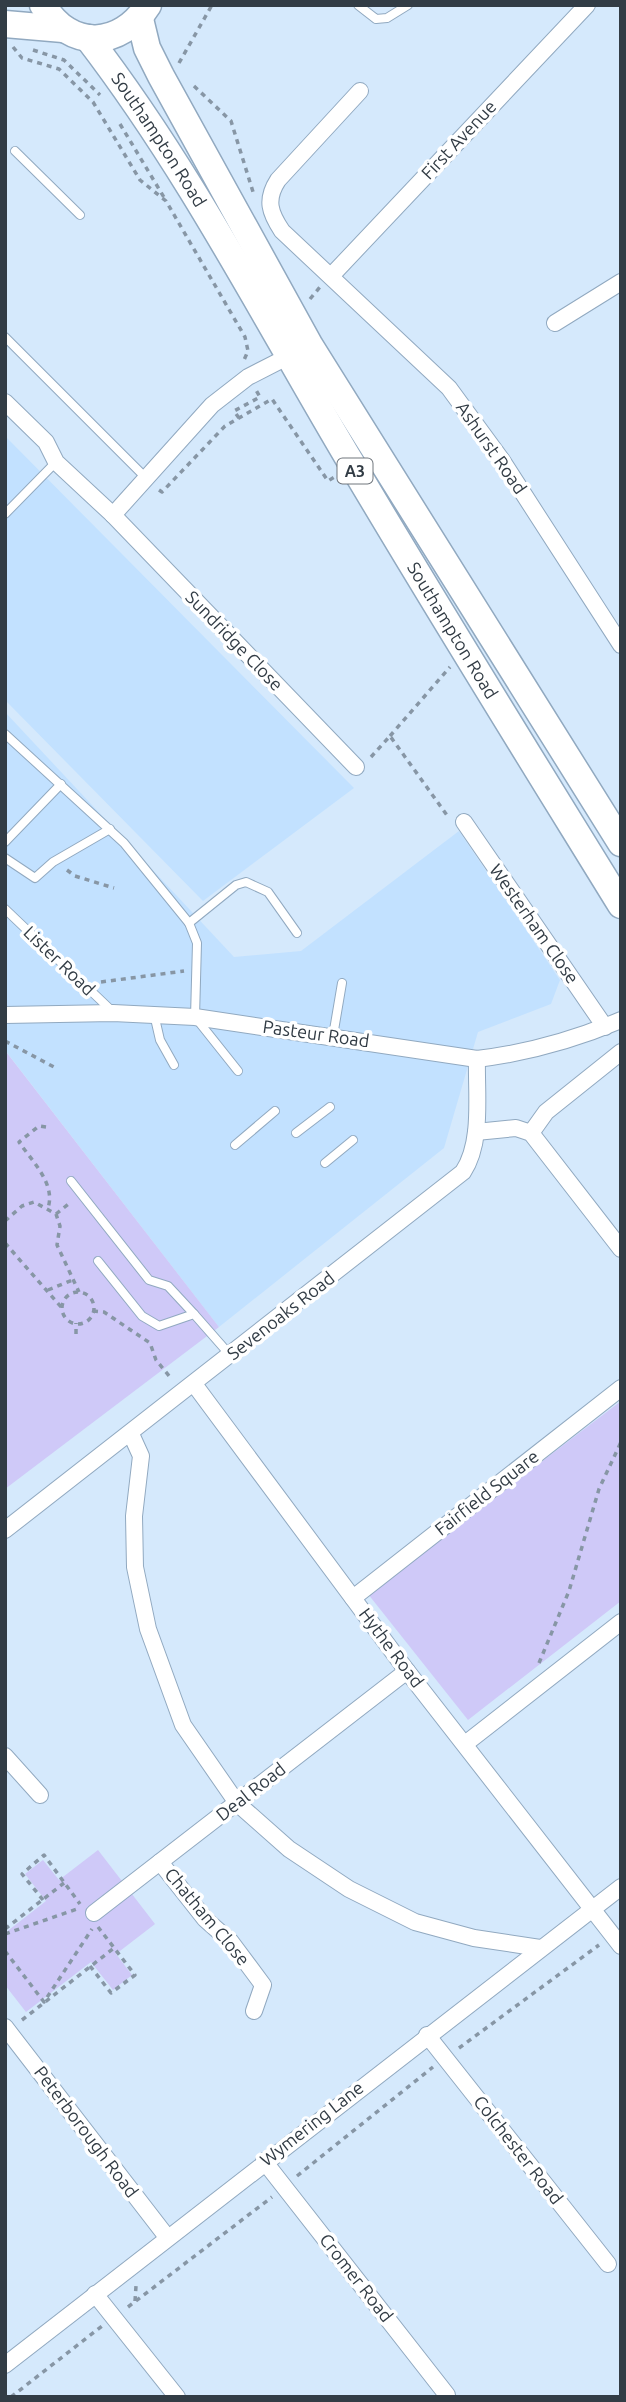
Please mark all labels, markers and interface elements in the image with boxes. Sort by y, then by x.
street label: Southampton Road [108,68,211,210]
street label: First Avenue [417,96,500,183]
street label: Ashurst Road [453,398,531,497]
road number: A3 [338,458,372,484]
street label: Southampton Road [404,558,502,702]
street label: Sundridge Close [182,586,287,694]
street label: Westerham Close [486,860,583,987]
street label: Lister Road [20,922,99,999]
street label: Pasteur Road [262,1016,371,1050]
street label: Sevenoaks Road [223,1267,338,1363]
street label: Fairfield Square [431,1446,542,1539]
street label: Hythe Road [355,1604,428,1691]
street label: Deal Road [212,1758,289,1824]
street label: Chatham Close [161,1864,254,1969]
street label: Peterborough Road [31,2062,143,2201]
street label: Wymering Lane [256,2077,367,2170]
street label: Colchester Road [470,2091,567,2208]
street label: Cromer Road [316,2229,397,2325]

